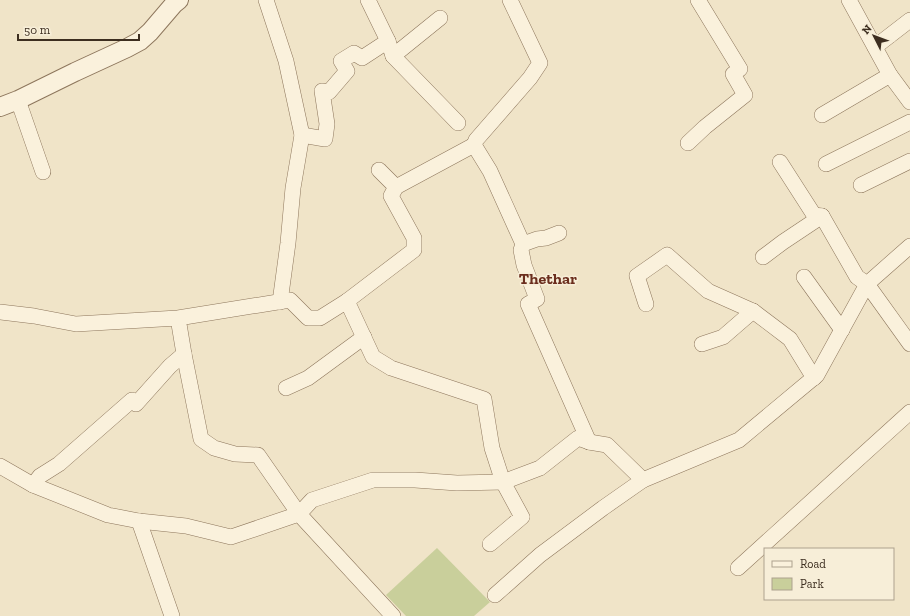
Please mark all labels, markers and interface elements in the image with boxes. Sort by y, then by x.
scale bar [18,16,139,42]
north arrow [854,16,894,56]
text: N [859,22,875,37]
text: 50 m [24,23,51,37]
district label: Thethar [519,269,577,288]
legend [764,548,894,600]
text: Road [800,557,826,571]
text: Park [800,577,825,591]

